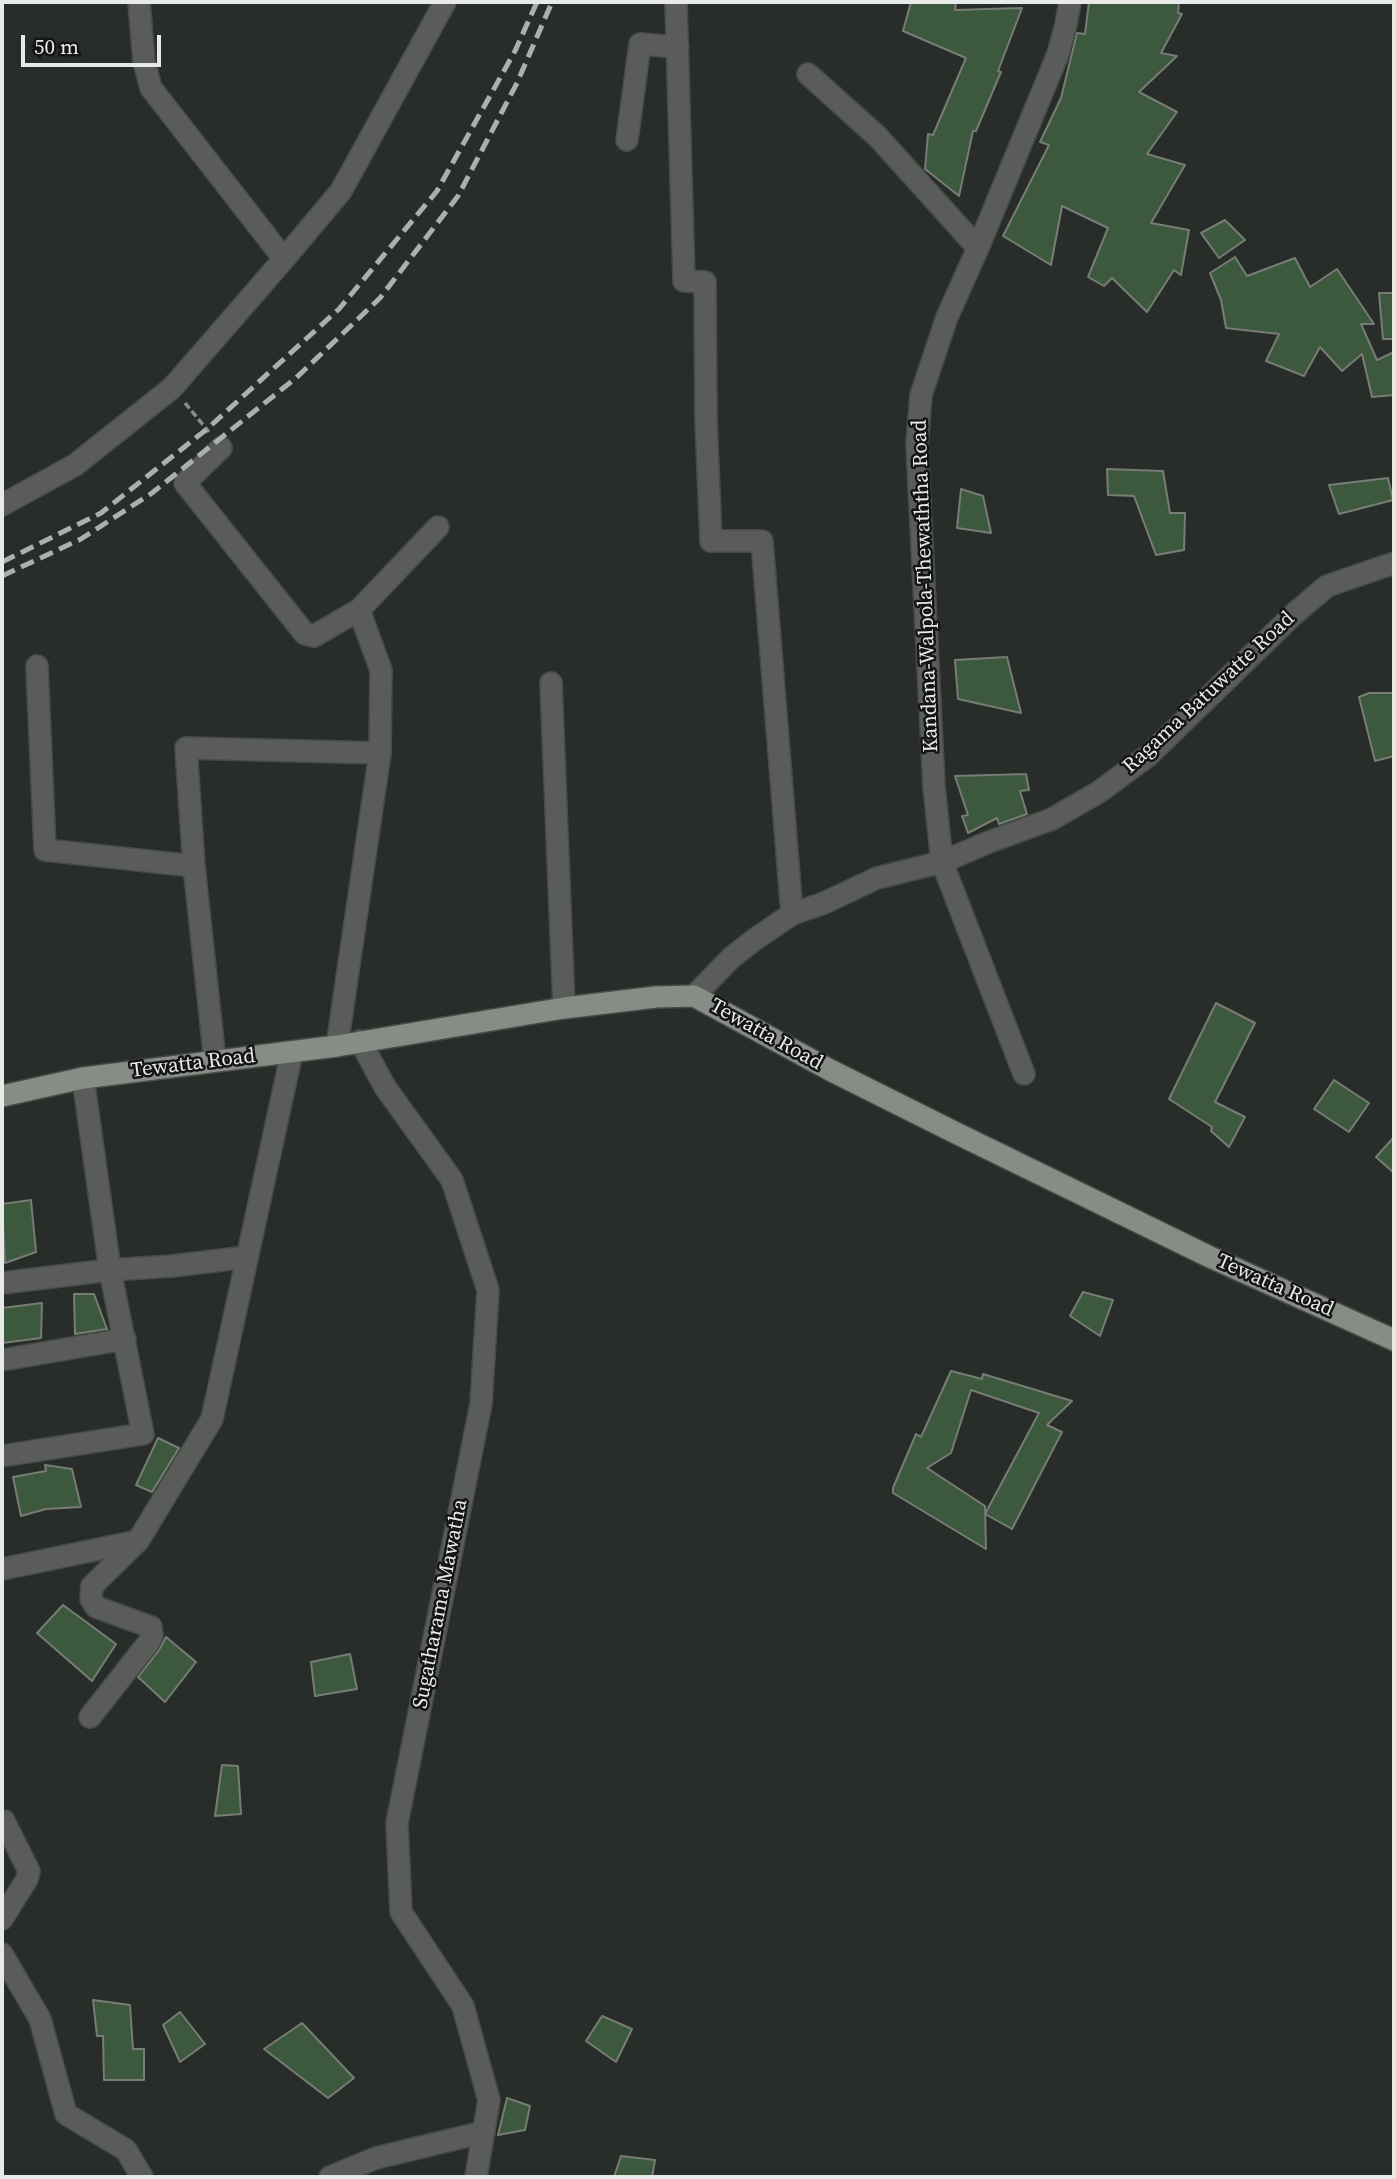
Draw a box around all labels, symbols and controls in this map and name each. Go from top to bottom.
scale bar [24,21,164,65]
text: 50 m [34,32,79,61]
street label: Kandana-Walpola-Thewaththa Road [908,419,944,753]
street label: Ragama Batuwatte Road [1118,607,1300,779]
street label: Tewatta Road [705,994,827,1076]
street label: Tewatta Road [129,1044,257,1084]
street label: Tewatta Road [1213,1249,1337,1323]
street label: Sugatharama Mawatha [408,1497,474,1711]

